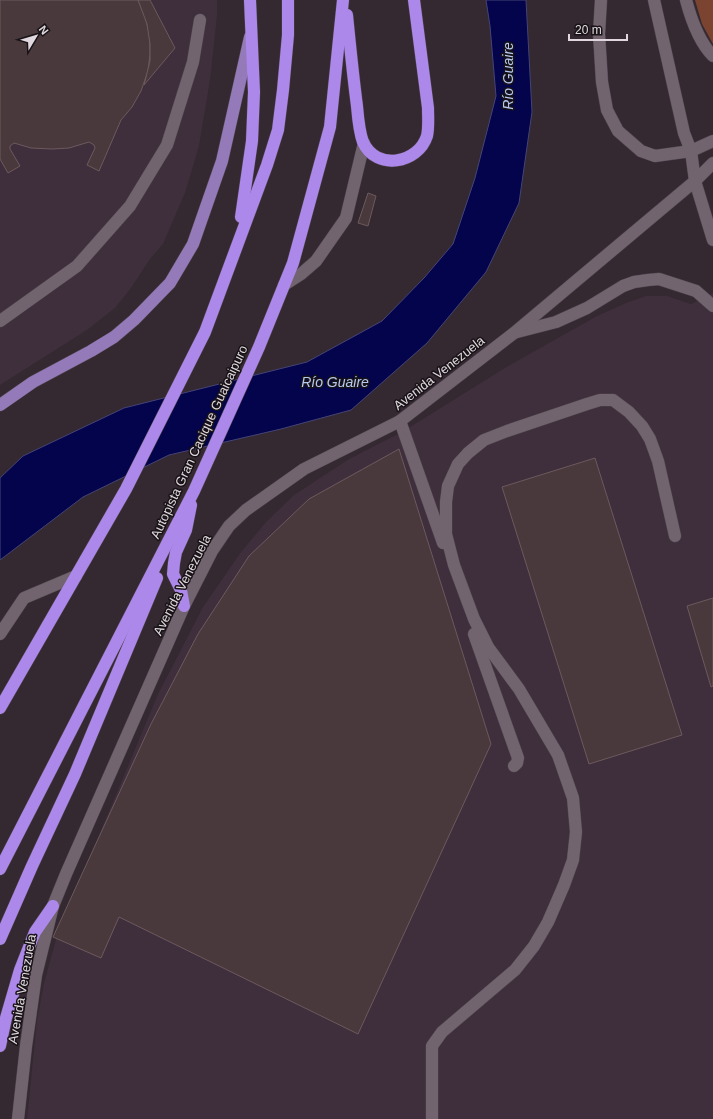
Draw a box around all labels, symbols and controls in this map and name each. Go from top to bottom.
north arrow [16,16,56,56]
scale bar [569,16,627,42]
text: N [37,23,51,37]
text: 20 m [575,23,602,37]
water label: Río Guaire [500,42,516,110]
street label: Avenida Venezuela [391,332,488,413]
street label: Autopista Gran Cacique Guaicaipuro [147,343,251,541]
water label: Río Guaire [301,374,369,390]
street label: Avenida Venezuela [150,531,214,638]
street label: Avenida Venezuela [5,932,39,1045]

